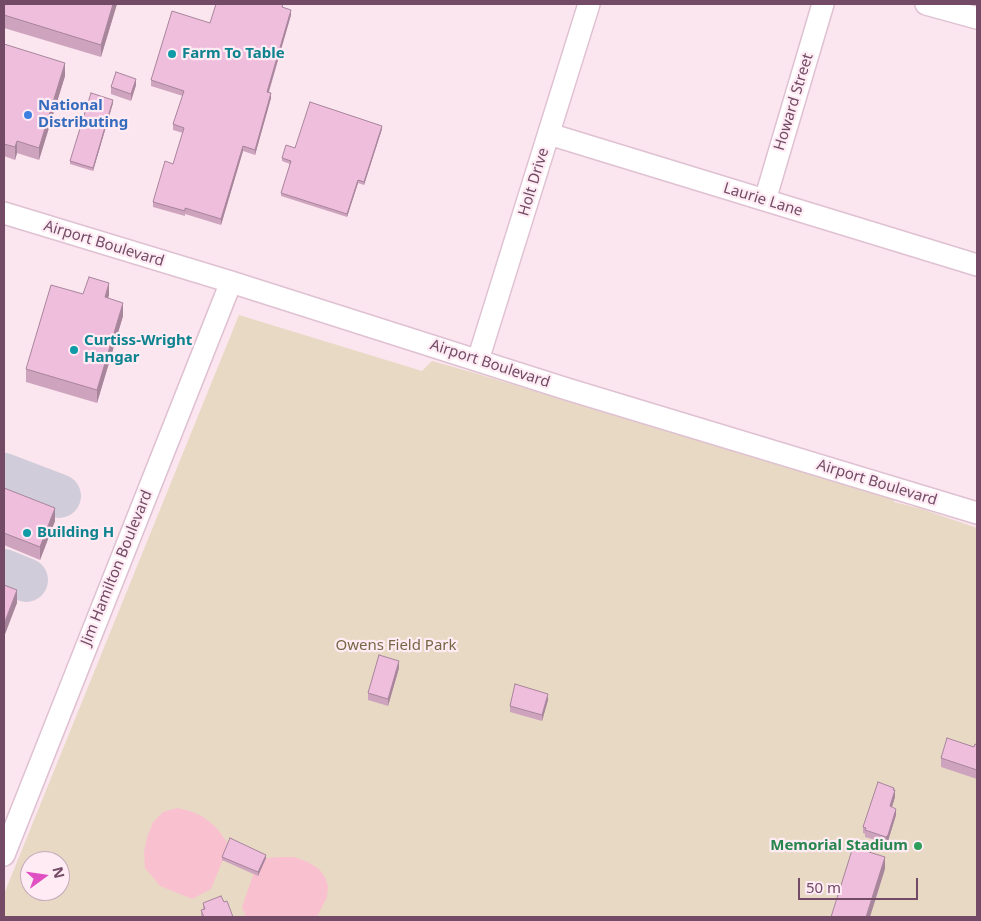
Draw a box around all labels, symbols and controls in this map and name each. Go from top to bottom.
place label: Farm To Table [182,45,285,63]
marker: Farm To Table [166,48,178,60]
street label: Howard Street [771,51,817,153]
place label: National Distributing [38,97,128,132]
marker: National Distributing [22,109,34,121]
street label: Holt Drive [515,146,553,218]
street label: Laurie Lane [721,179,805,221]
street label: Airport Boulevard [42,217,166,271]
place label: Curtiss-Wright Hangar [84,332,192,367]
street label: Airport Boulevard [428,336,552,392]
marker: Curtiss-Wright Hangar [68,344,80,356]
street label: Airport Boulevard [815,456,939,510]
street label: Jim Hamilton Boulevard [78,488,156,648]
place label: Building H [37,524,114,542]
marker: Building H [21,527,33,539]
park label: Owens Field Park [335,637,457,655]
place label: Memorial Stadium [770,837,908,855]
marker: Memorial Stadium [912,840,924,852]
north arrow [20,851,70,901]
text: N [48,865,70,880]
scale bar [801,868,921,900]
text: 50 m [806,877,841,897]

